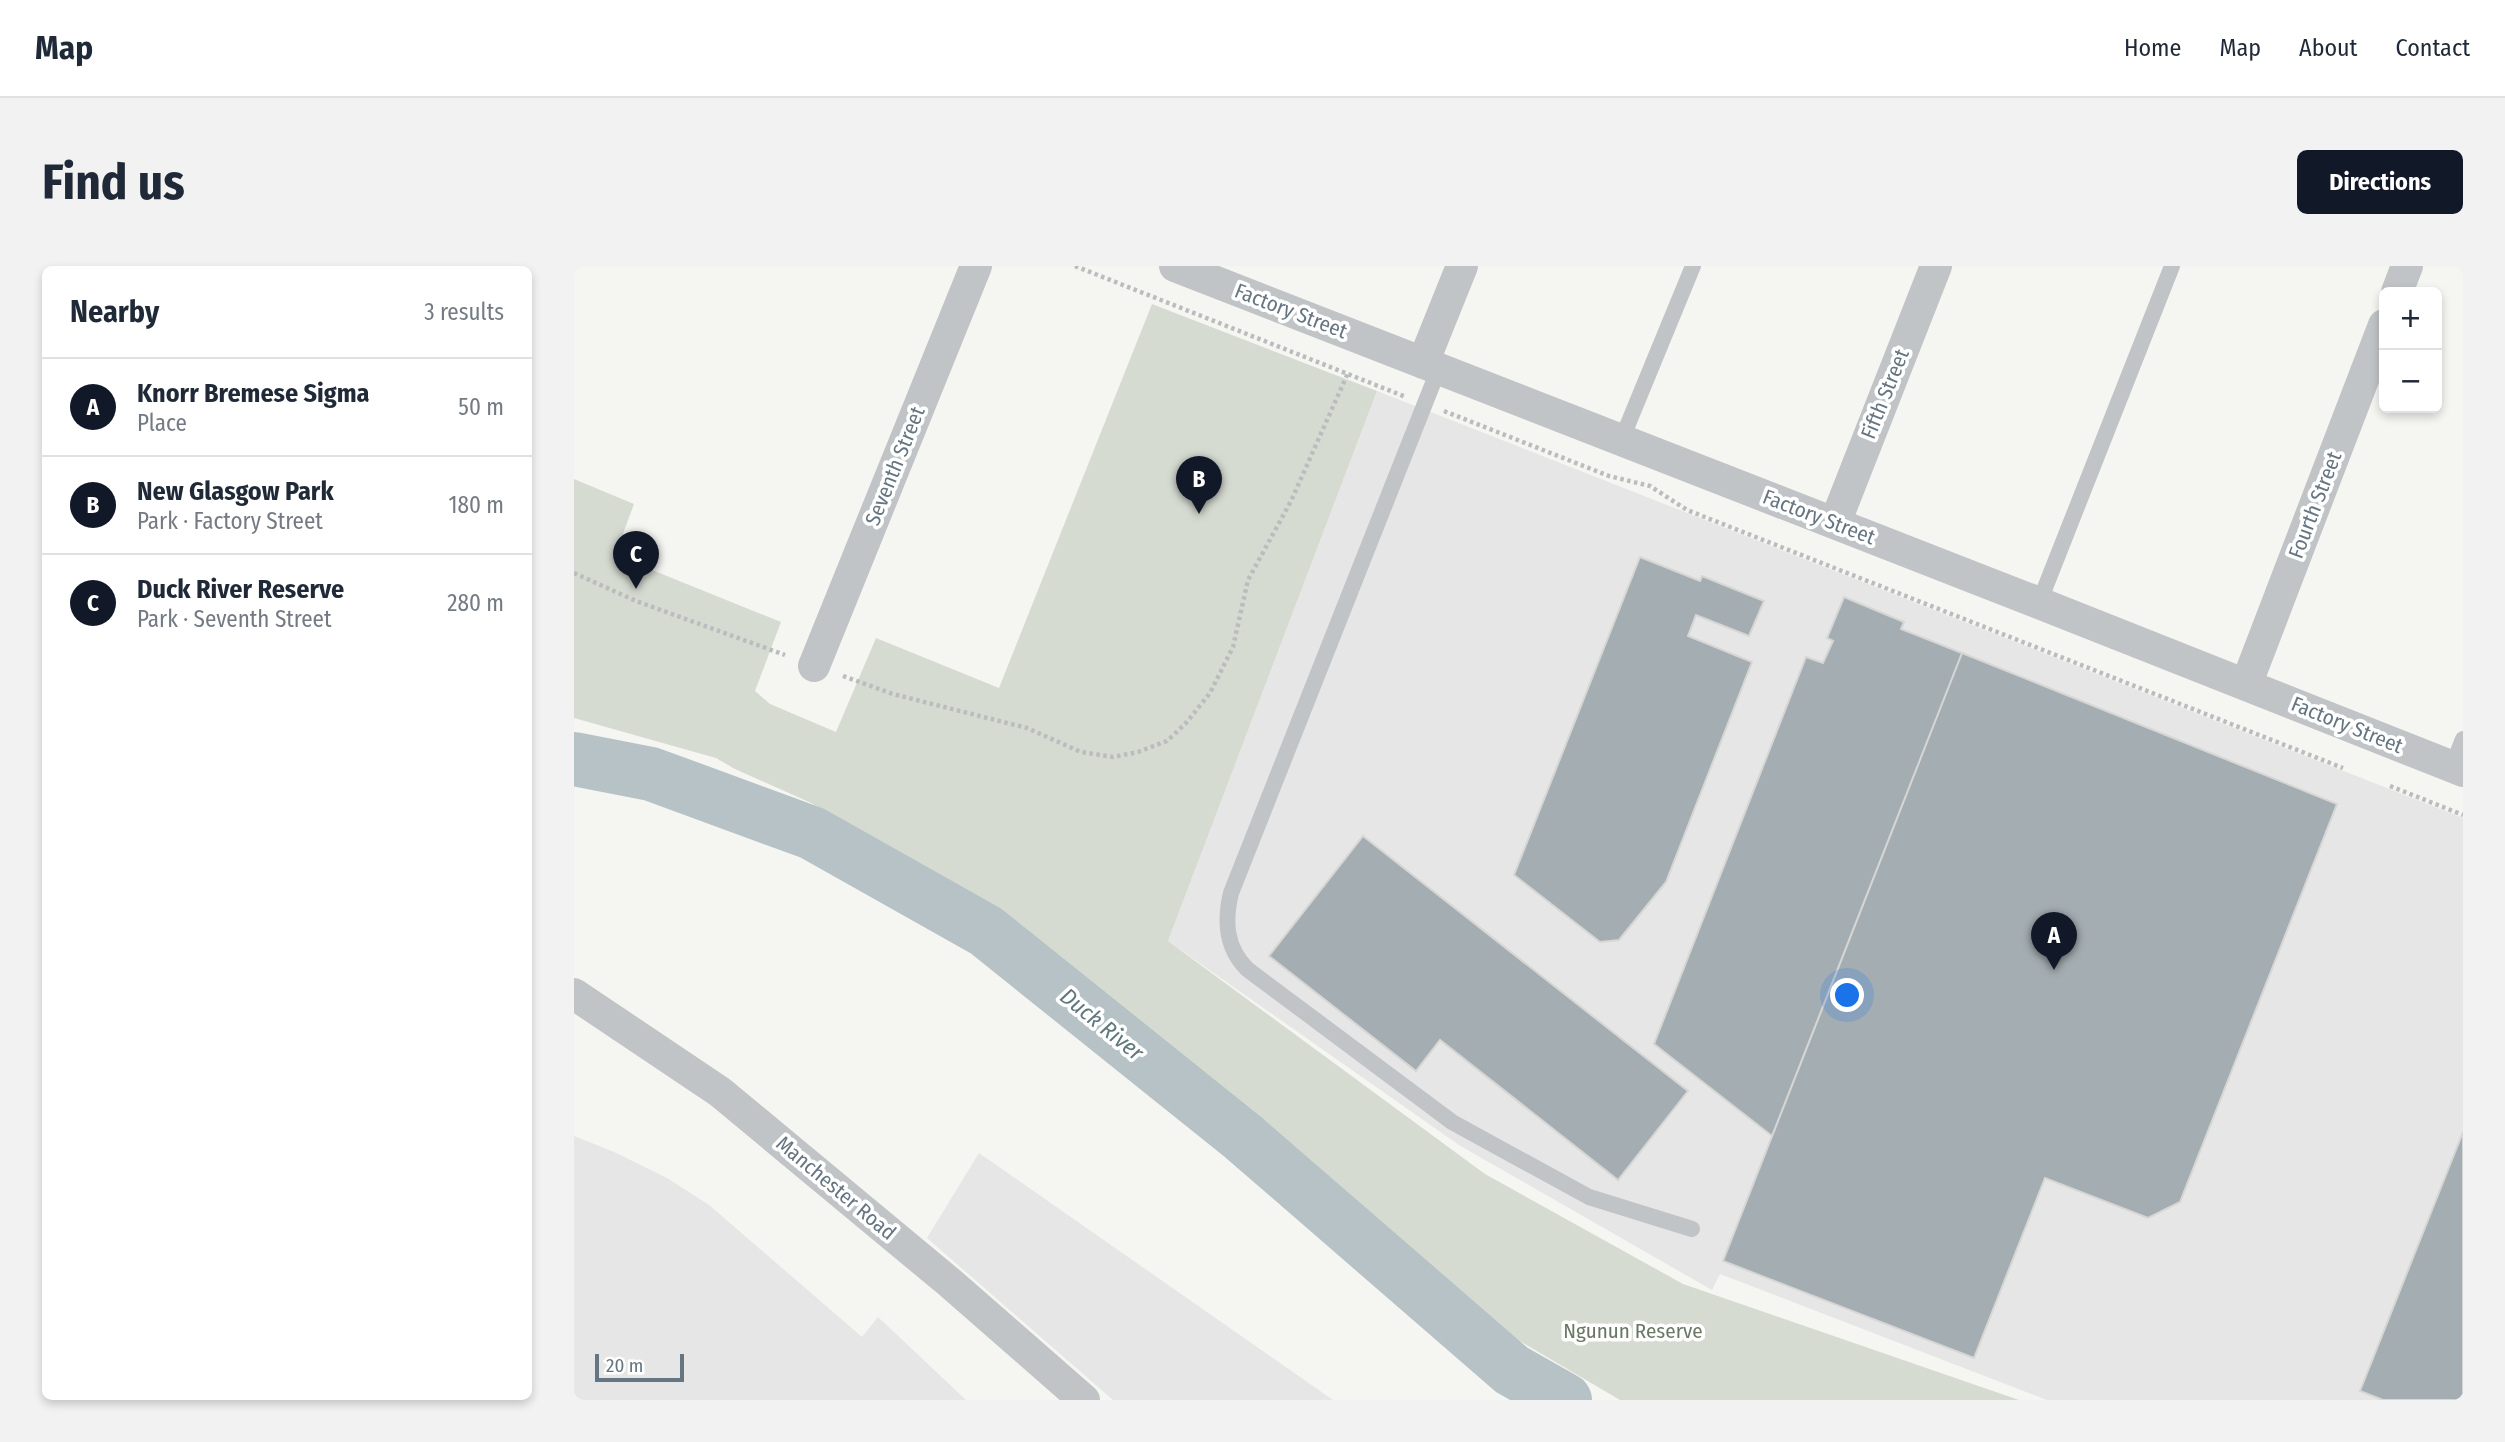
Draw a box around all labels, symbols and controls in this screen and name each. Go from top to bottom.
text: Map [35,28,93,68]
text: Home [2124,34,2181,62]
text: Map [2219,34,2261,62]
text: About [2299,34,2357,62]
text: Contact [2395,34,2470,62]
button: Directions [2297,150,2463,214]
text: Find us [42,153,185,212]
street label: Factory Street [1231,278,1351,344]
map controls [2379,287,2442,413]
button: + [2379,287,2442,350]
text: Nearby [70,294,159,330]
text: 3 results [424,298,504,326]
street label: Fifth Street [1855,345,1915,443]
button: − [2379,350,2442,413]
text: Knorr Bremese Sigma [137,378,369,409]
text: A [87,393,99,421]
text: 50 m [458,393,504,421]
street label: Seventh Street [859,403,931,529]
text: Place [137,409,187,437]
street label: Fourth Street [2283,448,2347,562]
pin: B [1176,456,1222,514]
text: New Glasgow Park [137,476,334,507]
street label: Factory Street [1759,484,1879,550]
text: B [87,491,99,519]
text: 180 m [448,491,504,519]
text: Park · Factory Street [137,507,323,535]
pin: C [613,531,659,589]
text: Duck River Reserve [137,574,344,605]
text: C [87,589,99,617]
text: 280 m [447,589,504,617]
text: Park · Seventh Street [137,605,331,633]
street label: Factory Street [2287,691,2407,759]
pin: A [2031,912,2077,970]
your location [1830,978,1864,1012]
water label: Duck River [1055,982,1150,1067]
street label: Manchester Road [771,1130,901,1246]
park label: Ngunun Reserve [1563,1318,1703,1344]
scale bar [595,1351,684,1383]
text: 20 m [606,1354,643,1377]

